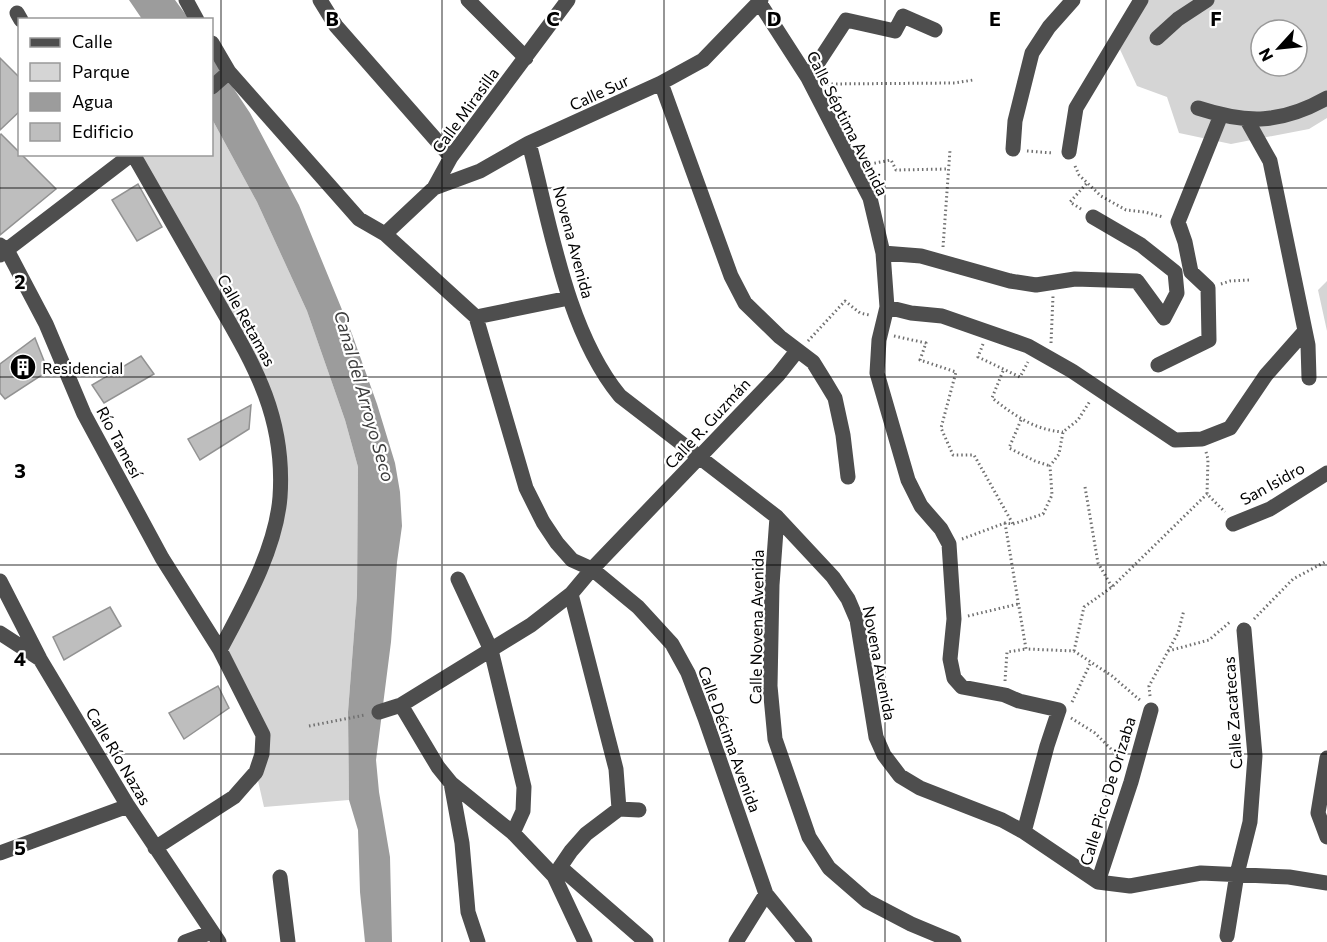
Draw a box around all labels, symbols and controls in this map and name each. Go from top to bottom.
text: B [325,6,339,30]
text: C [546,6,560,30]
text: D [767,6,781,30]
text: E [989,6,1001,30]
text: F [1210,6,1222,30]
legend [18,18,213,156]
north arrow [1249,18,1309,78]
text: Calle [72,30,112,52]
text: N [1254,45,1276,65]
street label: Calle Séptima Avenida [803,47,893,199]
text: Parque [72,60,130,82]
street label: Calle Mirasilla [428,64,502,156]
street label: Calle Sur [566,70,632,114]
text: Agua [72,90,113,112]
text: Edificio [72,120,134,142]
street label: Novena Avenida [550,184,598,300]
text: 2 [14,269,26,293]
street label: Calle Retamas [214,271,280,369]
water label: Canal del Arroyo Seco [330,308,400,484]
building icon: Residencial [8,352,38,382]
place label: Residencial [42,358,123,377]
street label: Calle R. Guzmán [660,374,754,472]
street label: Río Tamesí [93,403,147,482]
text: 3 [14,458,26,482]
street label: San Isidro [1236,458,1308,508]
street label: Calle Novena Avenida [745,549,767,705]
street label: Novena Avenida [860,604,900,722]
text: 4 [14,646,26,670]
street label: Calle Zacatecas [1219,656,1245,770]
street label: Calle Décima Avenida [695,663,765,815]
street label: Calle Río Nazas [82,704,156,808]
street label: Calle Pico De Orizaba [1075,714,1139,868]
text: 5 [14,835,26,859]

